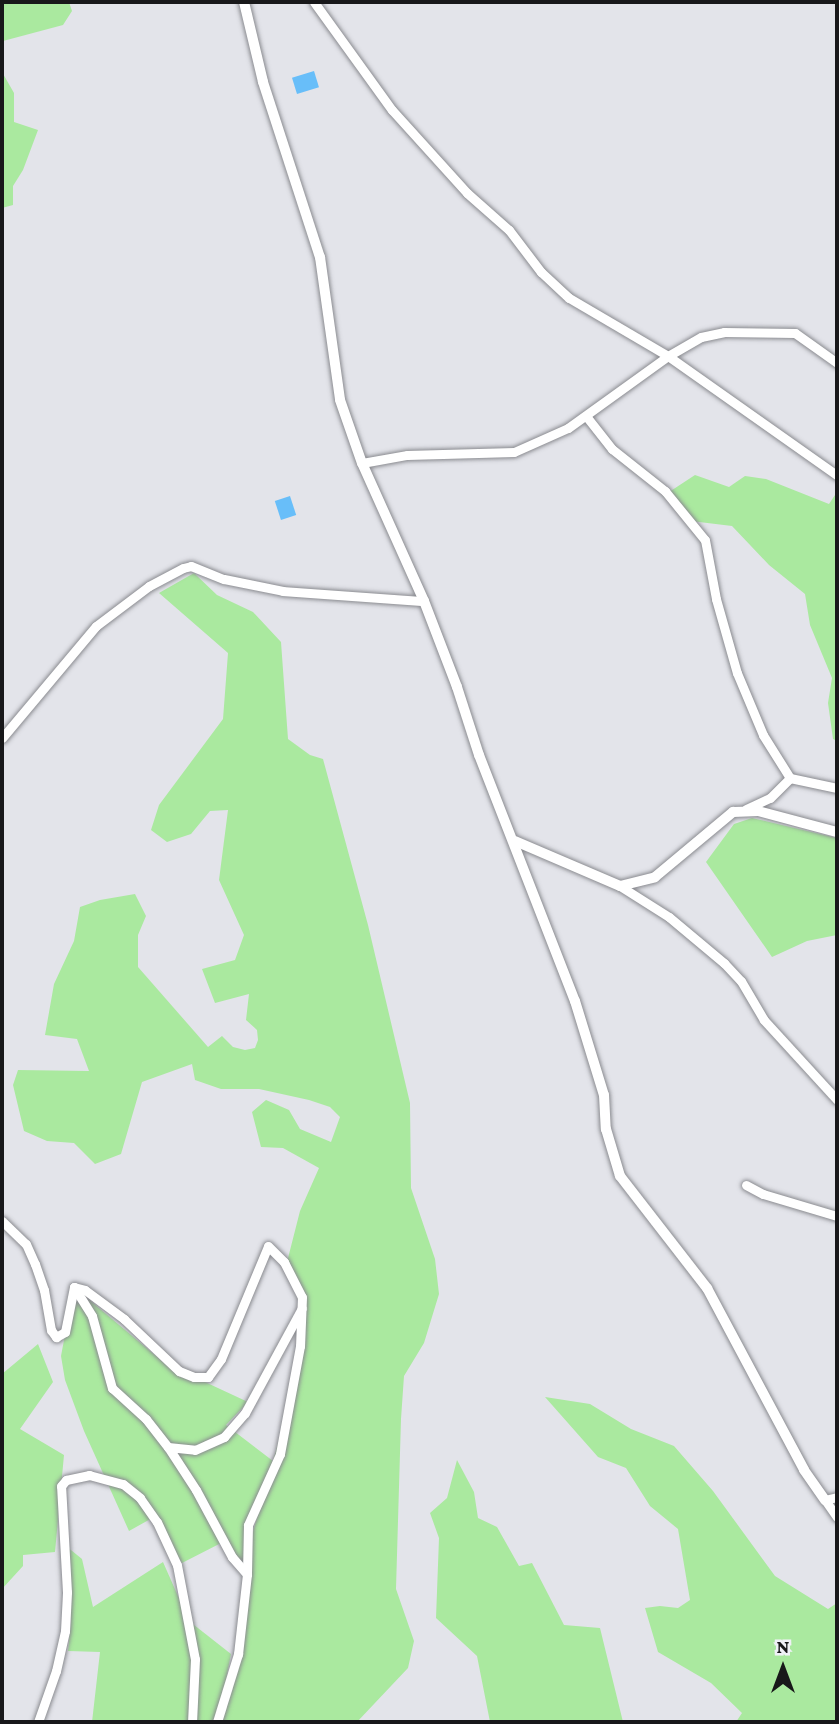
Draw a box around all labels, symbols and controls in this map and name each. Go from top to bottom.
north arrow [748,1633,818,1703]
text: N [777,1636,789,1657]

